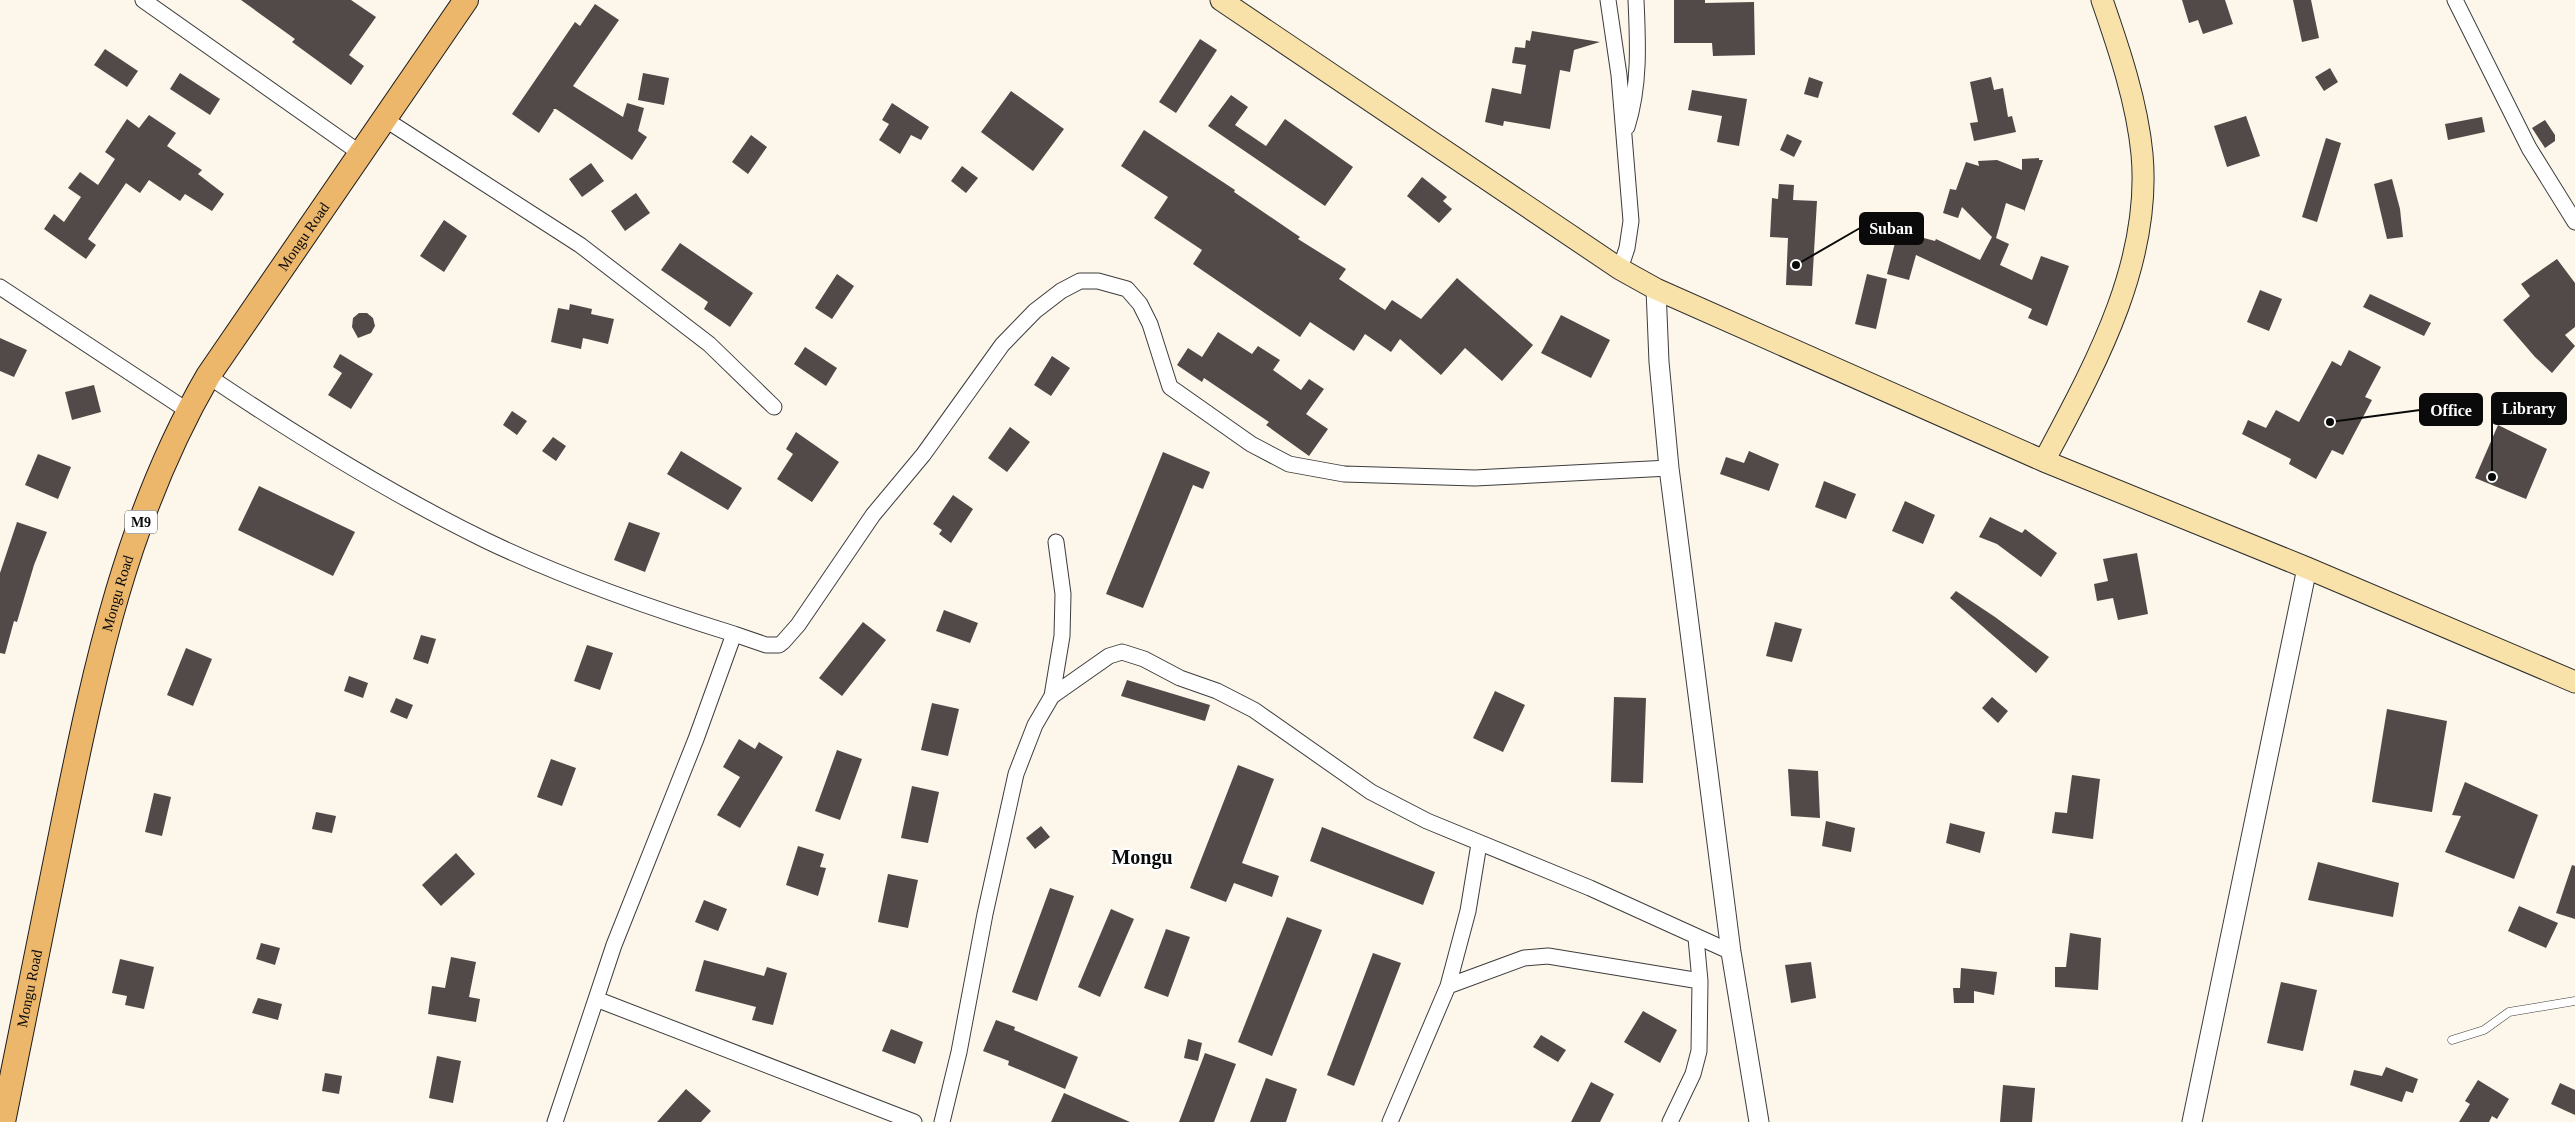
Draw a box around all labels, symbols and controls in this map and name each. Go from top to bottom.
street label: Mongu Road [275,199,333,274]
callout: Suban [1860,213,1923,244]
text: Suban [1869,220,1913,237]
callout: Library [2492,393,2566,424]
callout: Office [2420,394,2482,425]
text: Library [2502,400,2556,418]
text: Office [2430,402,2472,419]
road number: M9 [125,511,157,534]
street label: Mongu Road [99,553,137,633]
district label: Mongu [1111,846,1173,869]
street label: Mongu Road [14,948,45,1029]

